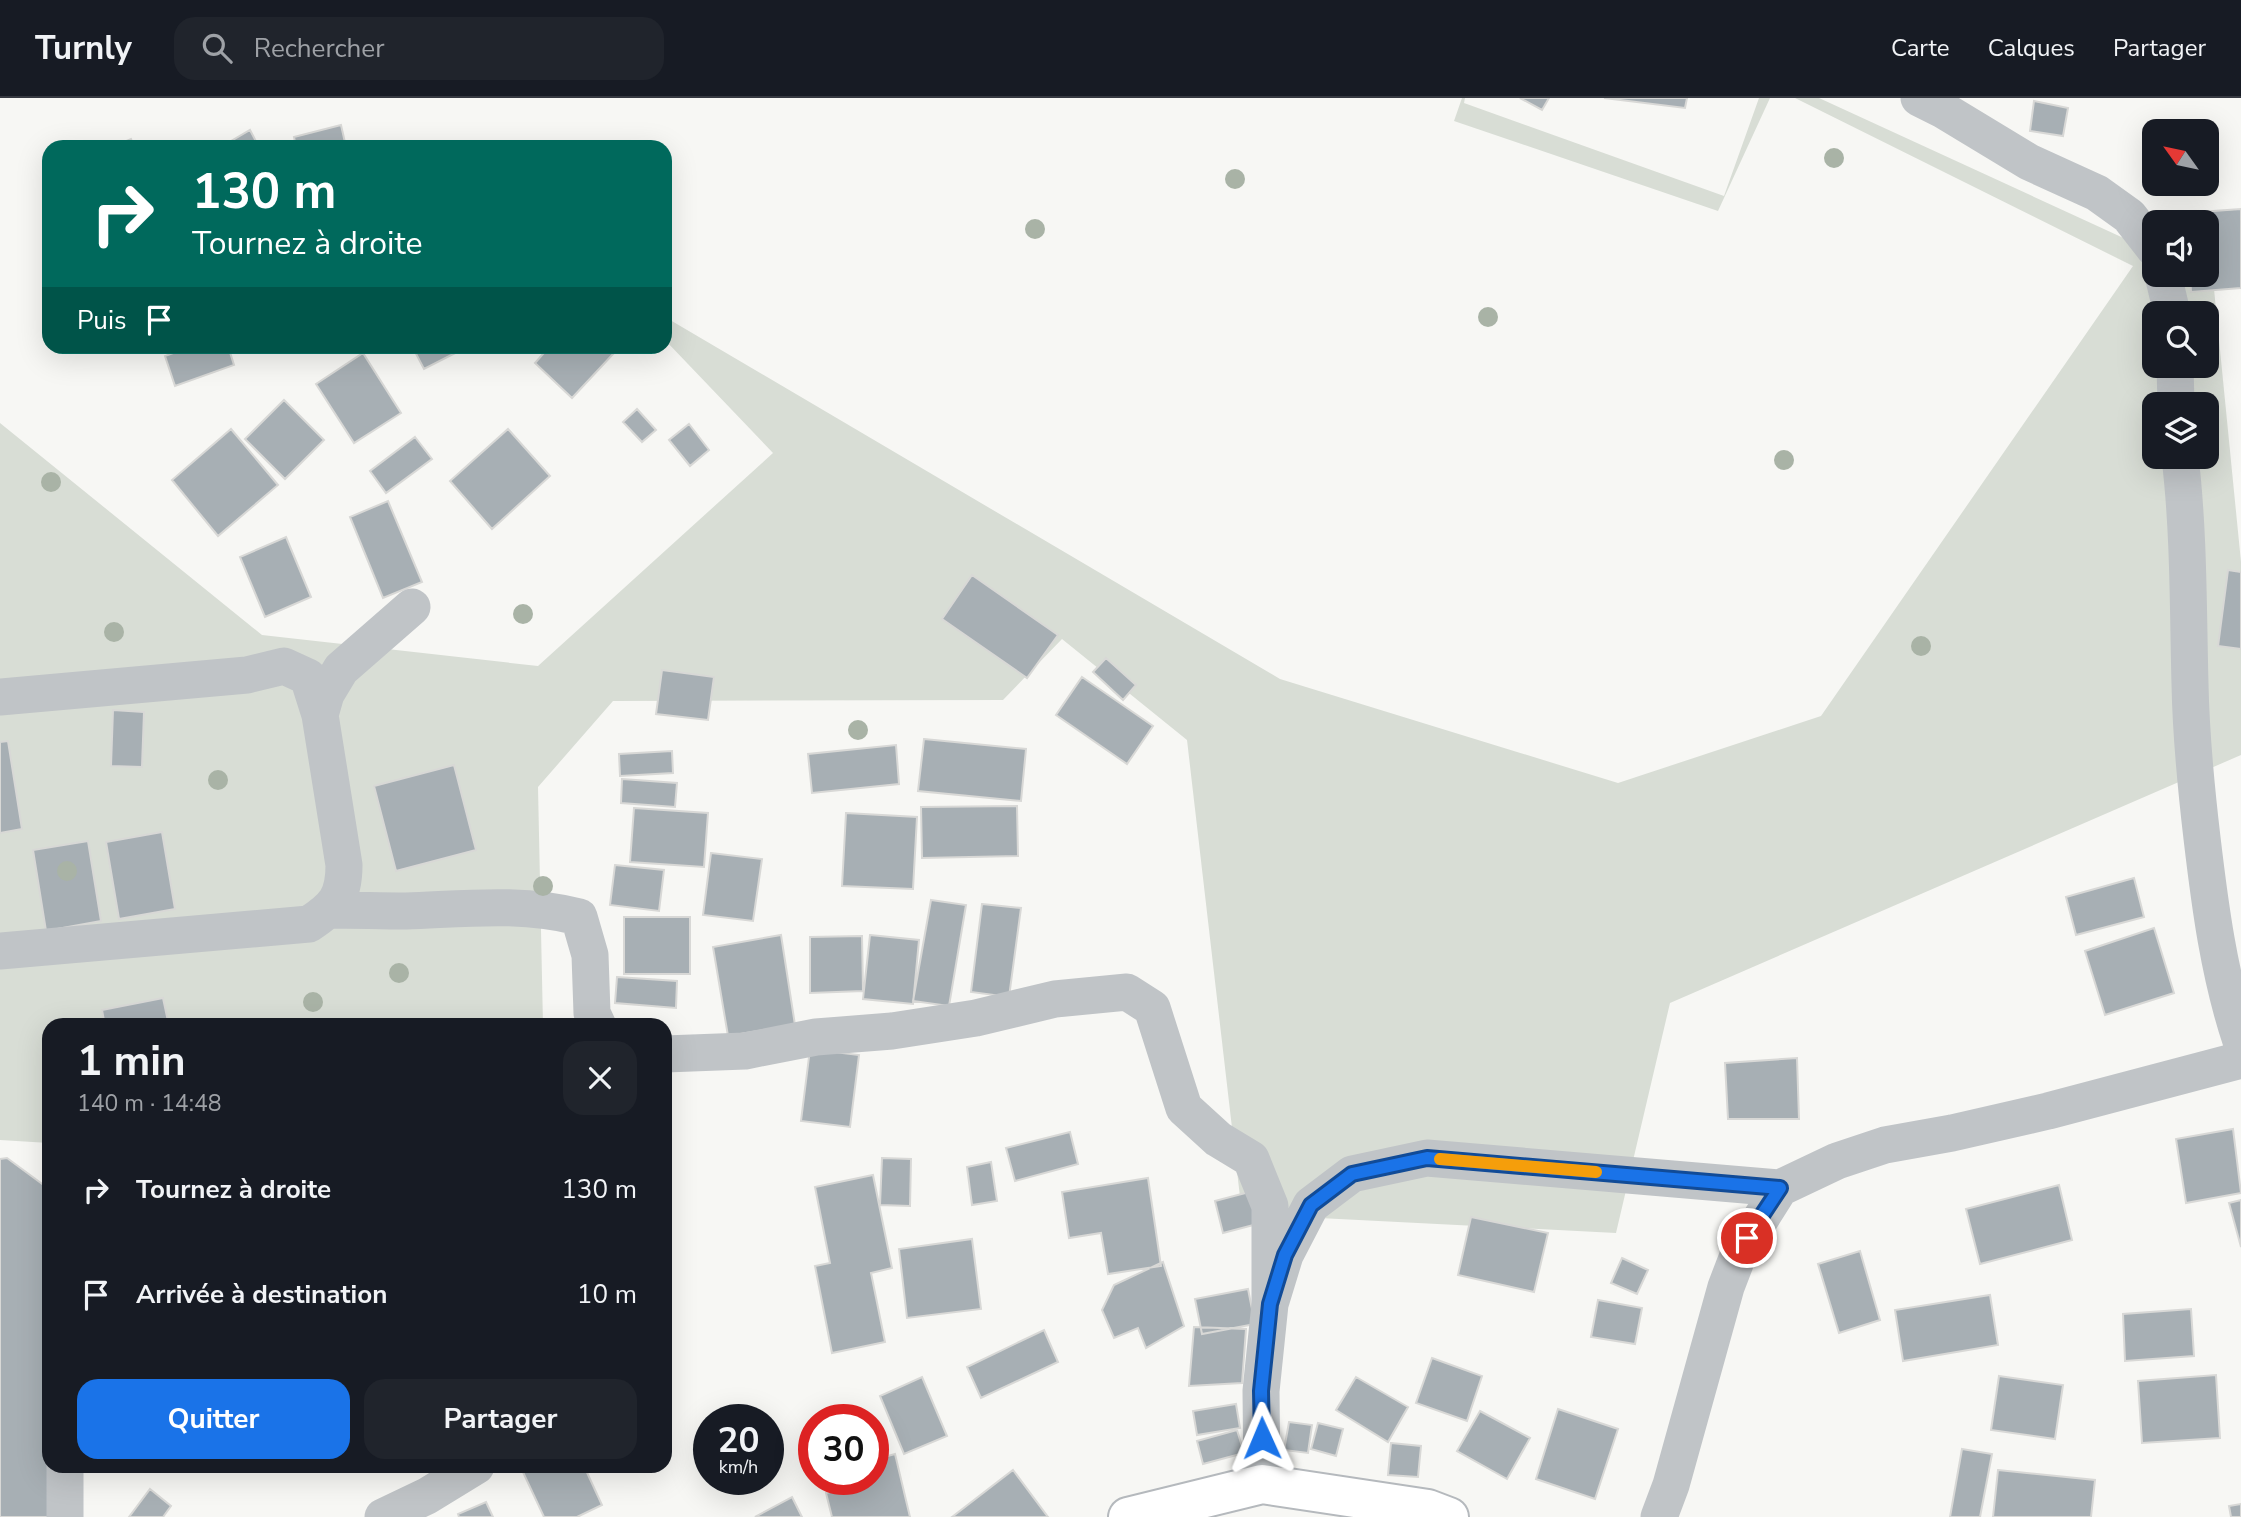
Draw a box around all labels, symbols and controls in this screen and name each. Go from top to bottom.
search box [174,17,664,80]
text: Turnly [35,26,132,71]
icon: search [198,29,236,67]
text: Rechercher [254,31,384,66]
text: Carte [1891,32,1950,64]
text: Calques [1988,32,2075,64]
text: Partager [2113,32,2206,64]
north arrow [2142,119,2219,196]
map controls [2142,119,2219,469]
text: 130 m [192,158,336,225]
icon: right [77,168,168,259]
button: sound [2142,210,2219,287]
text: Tournez à droite [192,222,423,265]
icon: arrive [140,301,178,339]
button: search [2142,301,2219,378]
text: Puis [77,303,126,338]
button: layers [2142,392,2219,469]
text: 1 min [77,1033,186,1090]
button: close [563,1041,637,1115]
text: 140 m · 14:48 [77,1088,222,1119]
icon: right [77,1171,115,1209]
text: Tournez à droite [136,1172,331,1207]
text: 130 m [561,1172,637,1207]
pin [1717,1208,1777,1268]
icon: arrive [1728,1219,1766,1257]
icon: arrive [77,1276,115,1314]
text: Arrivée à destination [136,1277,387,1312]
text: 10 m [577,1277,637,1312]
button: Quitter [77,1379,350,1459]
button: Partager [364,1379,637,1459]
position arrow [1225,1401,1299,1475]
speed limit sign: 30 [798,1404,889,1495]
text: 20 [717,1417,760,1464]
text: km/h [719,1455,758,1479]

